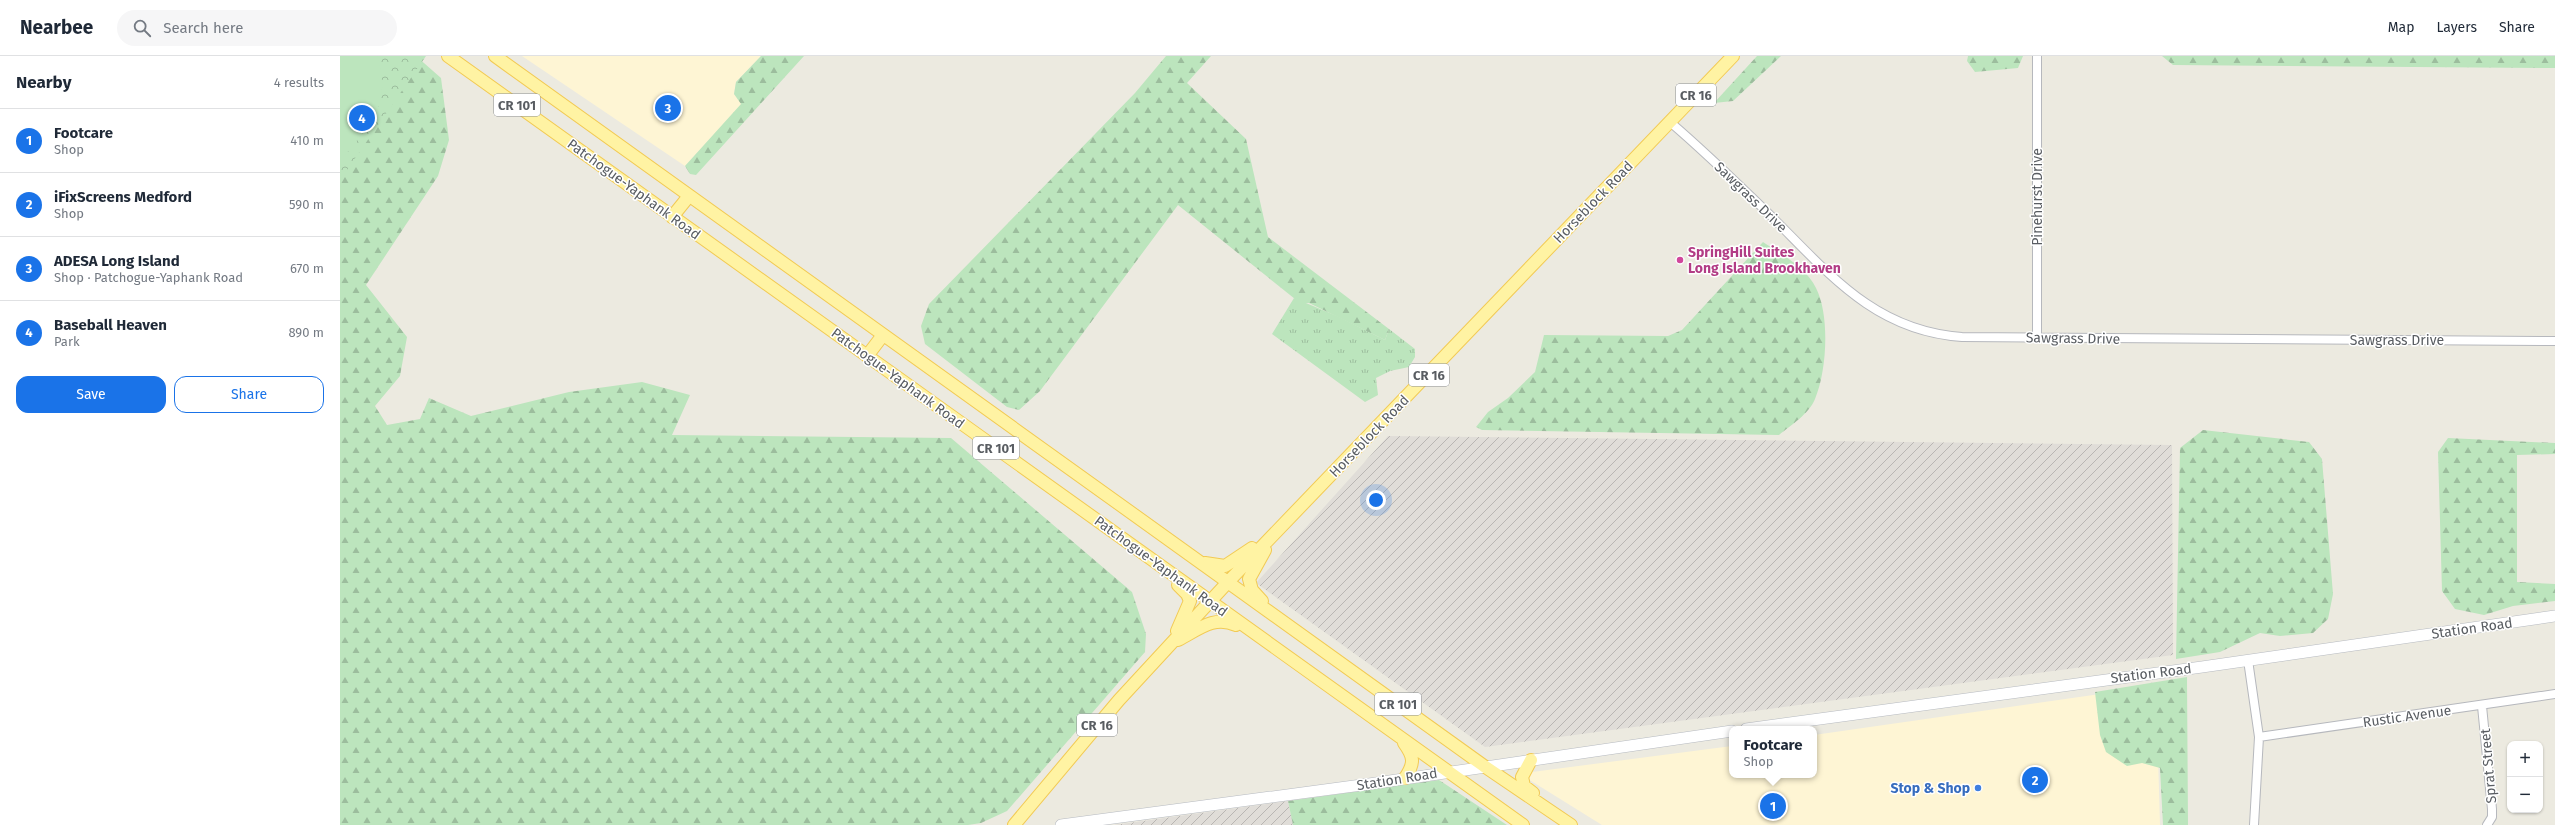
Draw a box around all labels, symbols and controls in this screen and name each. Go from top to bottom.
search box [117,10,397,46]
text: Nearbee [20,16,93,39]
icon: search [131,17,153,39]
text: Search here [163,19,243,37]
text: Map [2388,19,2414,36]
text: Layers [2436,19,2477,36]
text: Share [2499,19,2535,36]
text: Nearby [16,72,71,93]
text: 4 results [274,75,324,90]
road number: CR 16 [1676,84,1716,106]
pin: 3 [655,93,681,123]
road number: CR 101 [494,94,540,116]
pin: 4 [349,103,375,133]
text: Footcare [54,124,113,142]
text: 1 [26,133,32,148]
text: 410 m [290,133,324,148]
street label: Patchogue-Yaphank Road [564,135,704,243]
text: Shop [54,142,84,157]
street label: Pinehurst Drive [2029,148,2046,246]
street label: Horseblock Road [1550,158,1637,247]
street label: Sawgrass Drive [1711,158,1791,236]
text: iFixScreens Medford [54,188,192,206]
text: 2 [26,197,32,212]
text: 590 m [289,197,324,212]
text: Shop [54,206,84,221]
place label: SpringHill Suites Long Island Brookhaven [1688,244,1841,277]
text: ADESA Long Island [54,252,180,270]
marker: SpringHill Suites Long Island Brookhaven [1675,255,1685,265]
text: 3 [26,261,32,276]
text: 670 m [290,261,324,276]
text: Shop · Patchogue-Yaphank Road [54,270,243,285]
text: Baseball Heaven [54,316,167,334]
street label: Patchogue-Yaphank Road [828,324,968,432]
text: 4 [25,325,33,340]
text: 890 m [288,325,324,340]
street label: Sawgrass Drive [2026,329,2120,348]
street label: Sawgrass Drive [2350,332,2444,349]
text: Park [54,334,80,349]
road number: CR 16 [1409,364,1449,386]
button: Save [16,376,166,413]
button: Share [174,376,324,413]
street label: Horseblock Road [1326,392,1413,481]
road number: CR 101 [973,437,1019,459]
your location [1366,490,1386,510]
street label: Patchogue-Yaphank Road [1091,512,1231,620]
street label: Station Road [2430,614,2514,643]
street label: Station Road [2110,660,2193,687]
road number: CR 101 [1375,693,1421,715]
street label: Rustic Avenue [2362,702,2452,731]
road number: CR 16 [1077,714,1117,736]
popup [1729,726,1817,778]
street label: Sprat Street [2477,727,2500,804]
text: Footcare [1744,736,1802,754]
map controls [2507,741,2543,813]
button: + [2507,741,2543,777]
text: Shop [1744,754,1774,769]
street label: Station Road [1355,765,1439,794]
pin: 2 [2022,765,2048,795]
button: − [2507,777,2543,813]
place label: Stop & Shop [1890,780,1970,797]
marker: Stop & Shop [1973,783,1983,793]
pin: 1 [1760,791,1786,821]

